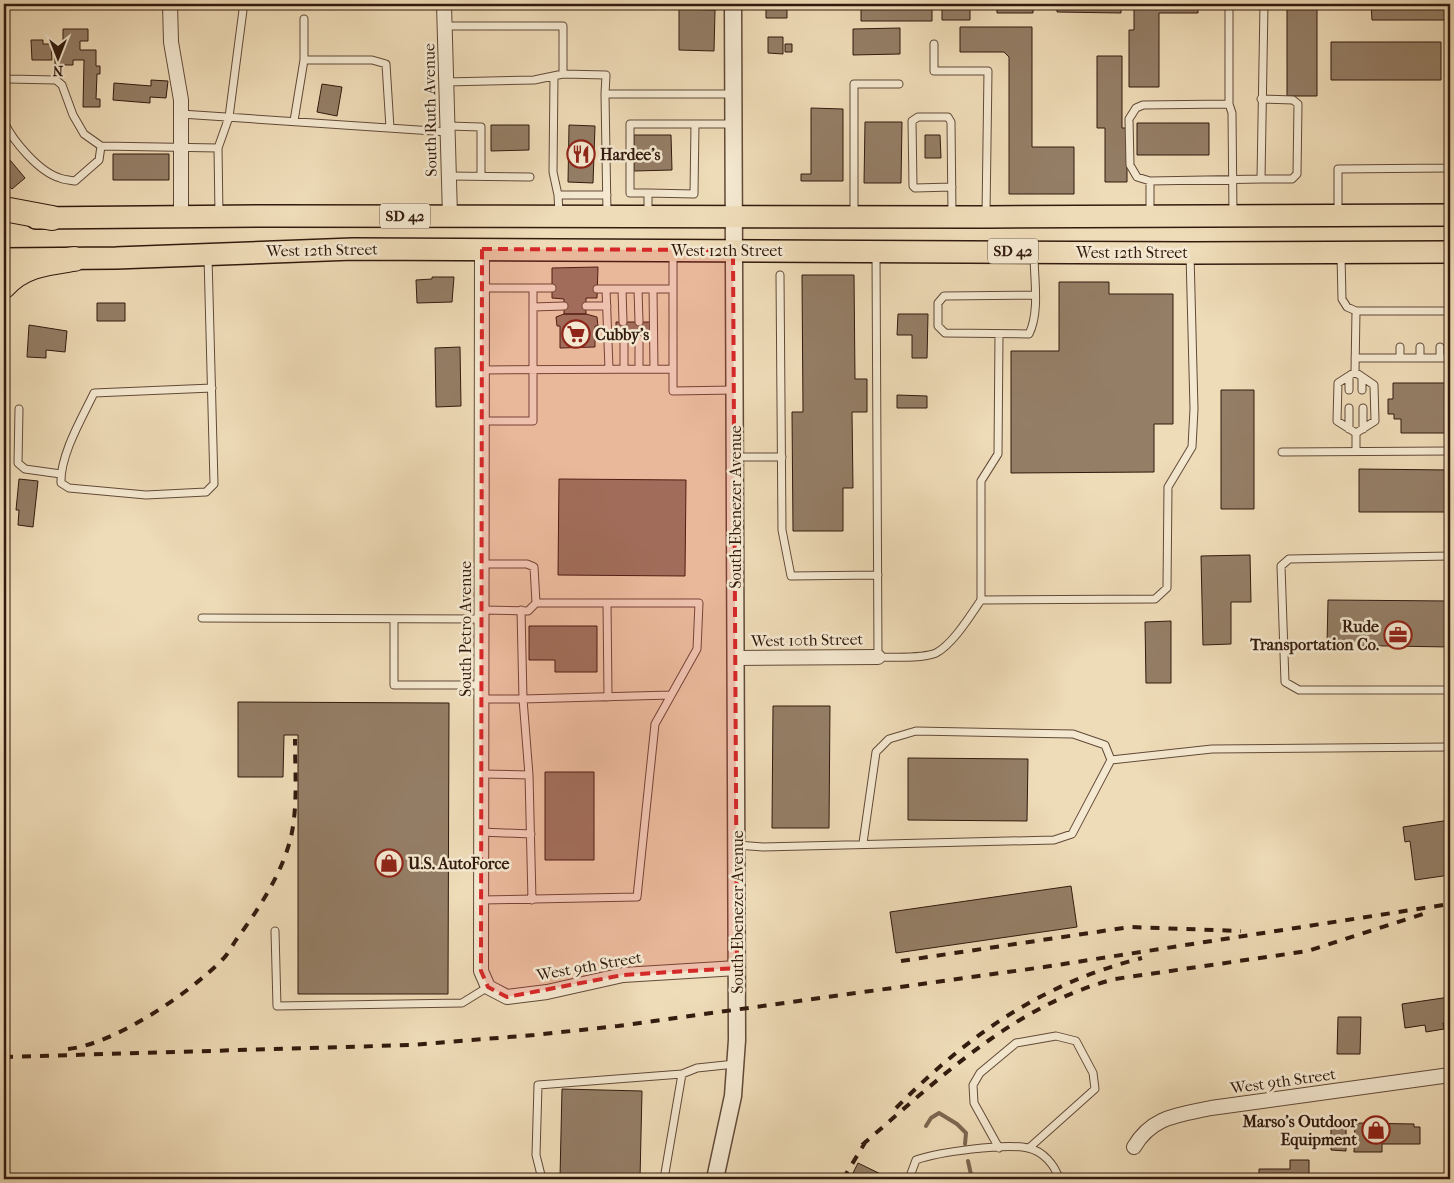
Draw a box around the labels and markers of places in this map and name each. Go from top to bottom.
restaurant icon: Hardee's [566,139,596,169]
place label: Hardee's [600,145,661,164]
supermarket icon: Cubby's [561,319,591,349]
place label: Cubby's [595,325,649,345]
place label: Rude Transportation Co. [1249,617,1379,655]
office icon: Rude Transportation Co. [1383,620,1413,650]
shop icon: U.S. AutoForce [374,848,404,878]
place label: U.S. AutoForce [407,854,509,873]
place label: Marso's Outdoor Equipment [1241,1112,1358,1150]
shop icon: Marso's Outdoor Equipment [1361,1115,1391,1145]

